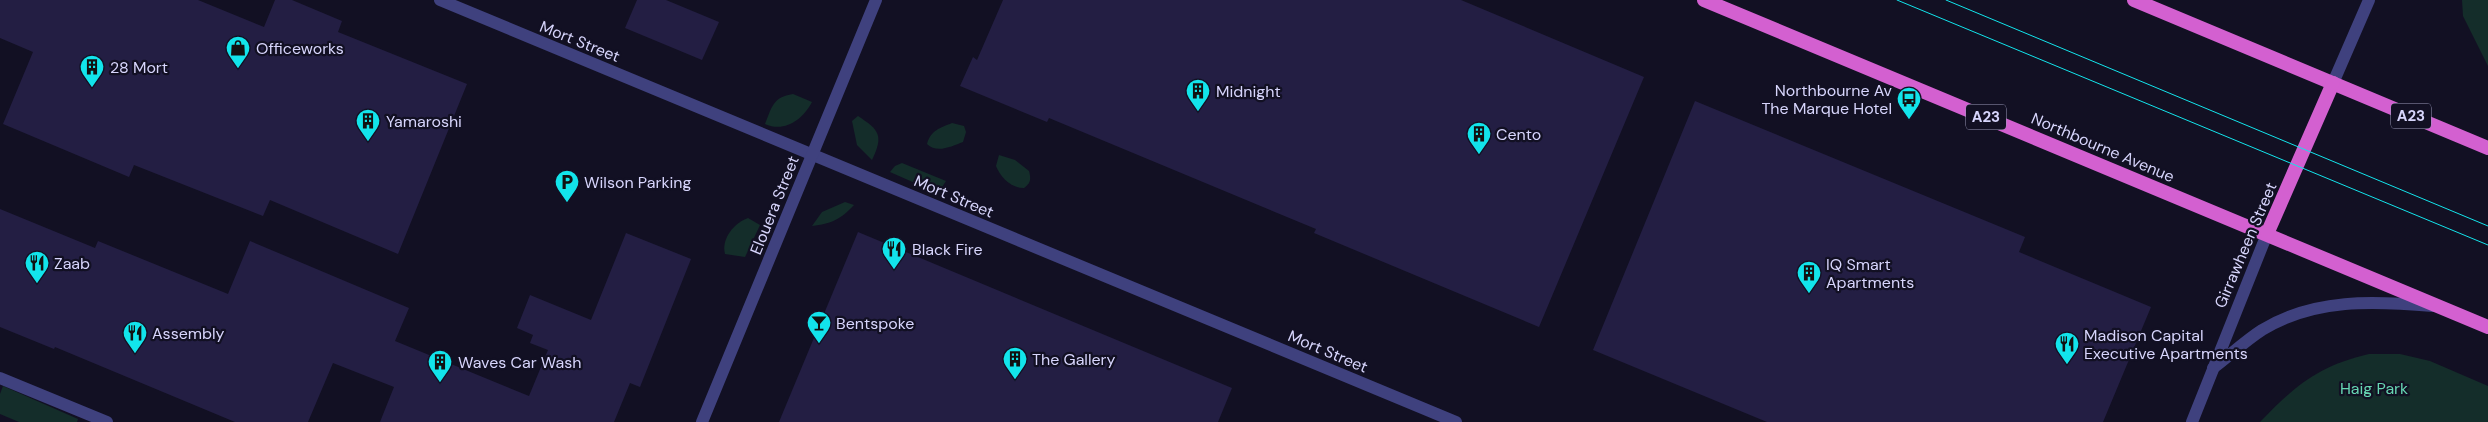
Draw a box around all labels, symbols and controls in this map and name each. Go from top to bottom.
street label: Mort Street [537,16,623,67]
shop icon: Officeworks [225,35,251,69]
place label: Officeworks [256,38,344,59]
building icon: 28 Mort [79,54,105,88]
place label: 28 Mort [110,57,168,78]
building icon: Midnight [1185,78,1211,112]
place label: Northbourne Av The Marque Hotel [1761,80,1893,119]
place label: Midnight [1216,81,1281,102]
bus stop icon: Northbourne Av The Marque Hotel [1896,86,1922,120]
road number: A23 [1966,104,2006,130]
road number: A23 [2391,104,2431,128]
building icon: Yamaroshi [355,108,381,142]
street label: Northbourne Avenue [2028,108,2178,187]
place label: Yamaroshi [386,111,462,132]
building icon: Cento [1466,121,1492,155]
place label: Cento [1496,124,1541,145]
street label: Elouera Street [745,153,804,258]
parking icon: Wilson Parking [554,169,580,203]
street label: Mort Street [911,170,997,223]
place label: Wilson Parking [584,172,691,193]
street label: Girrawheen Street [2209,179,2281,311]
restaurant icon: Black Fire [881,236,907,270]
place label: Black Fire [912,239,983,260]
restaurant icon: Zaab [24,250,50,284]
place label: Zaab [54,253,90,274]
place label: IQ Smart Apartments [1826,254,1914,293]
building icon: IQ Smart Apartments [1796,260,1822,294]
bar icon: Bentspoke [806,310,832,344]
place label: Bentspoke [836,313,914,334]
restaurant icon: Assembly [122,320,148,354]
place label: Assembly [152,323,225,344]
street label: Mort Street [1285,325,1371,378]
place label: Madison Capital Executive Apartments [2084,325,2248,364]
restaurant icon: Madison Capital Executive Apartments [2054,331,2080,365]
building icon: The Gallery [1002,346,1028,380]
building icon: Waves Car Wash [427,349,453,383]
place label: The Gallery [1032,349,1115,370]
place label: Waves Car Wash [458,352,582,373]
park label: Haig Park [2340,378,2408,399]

